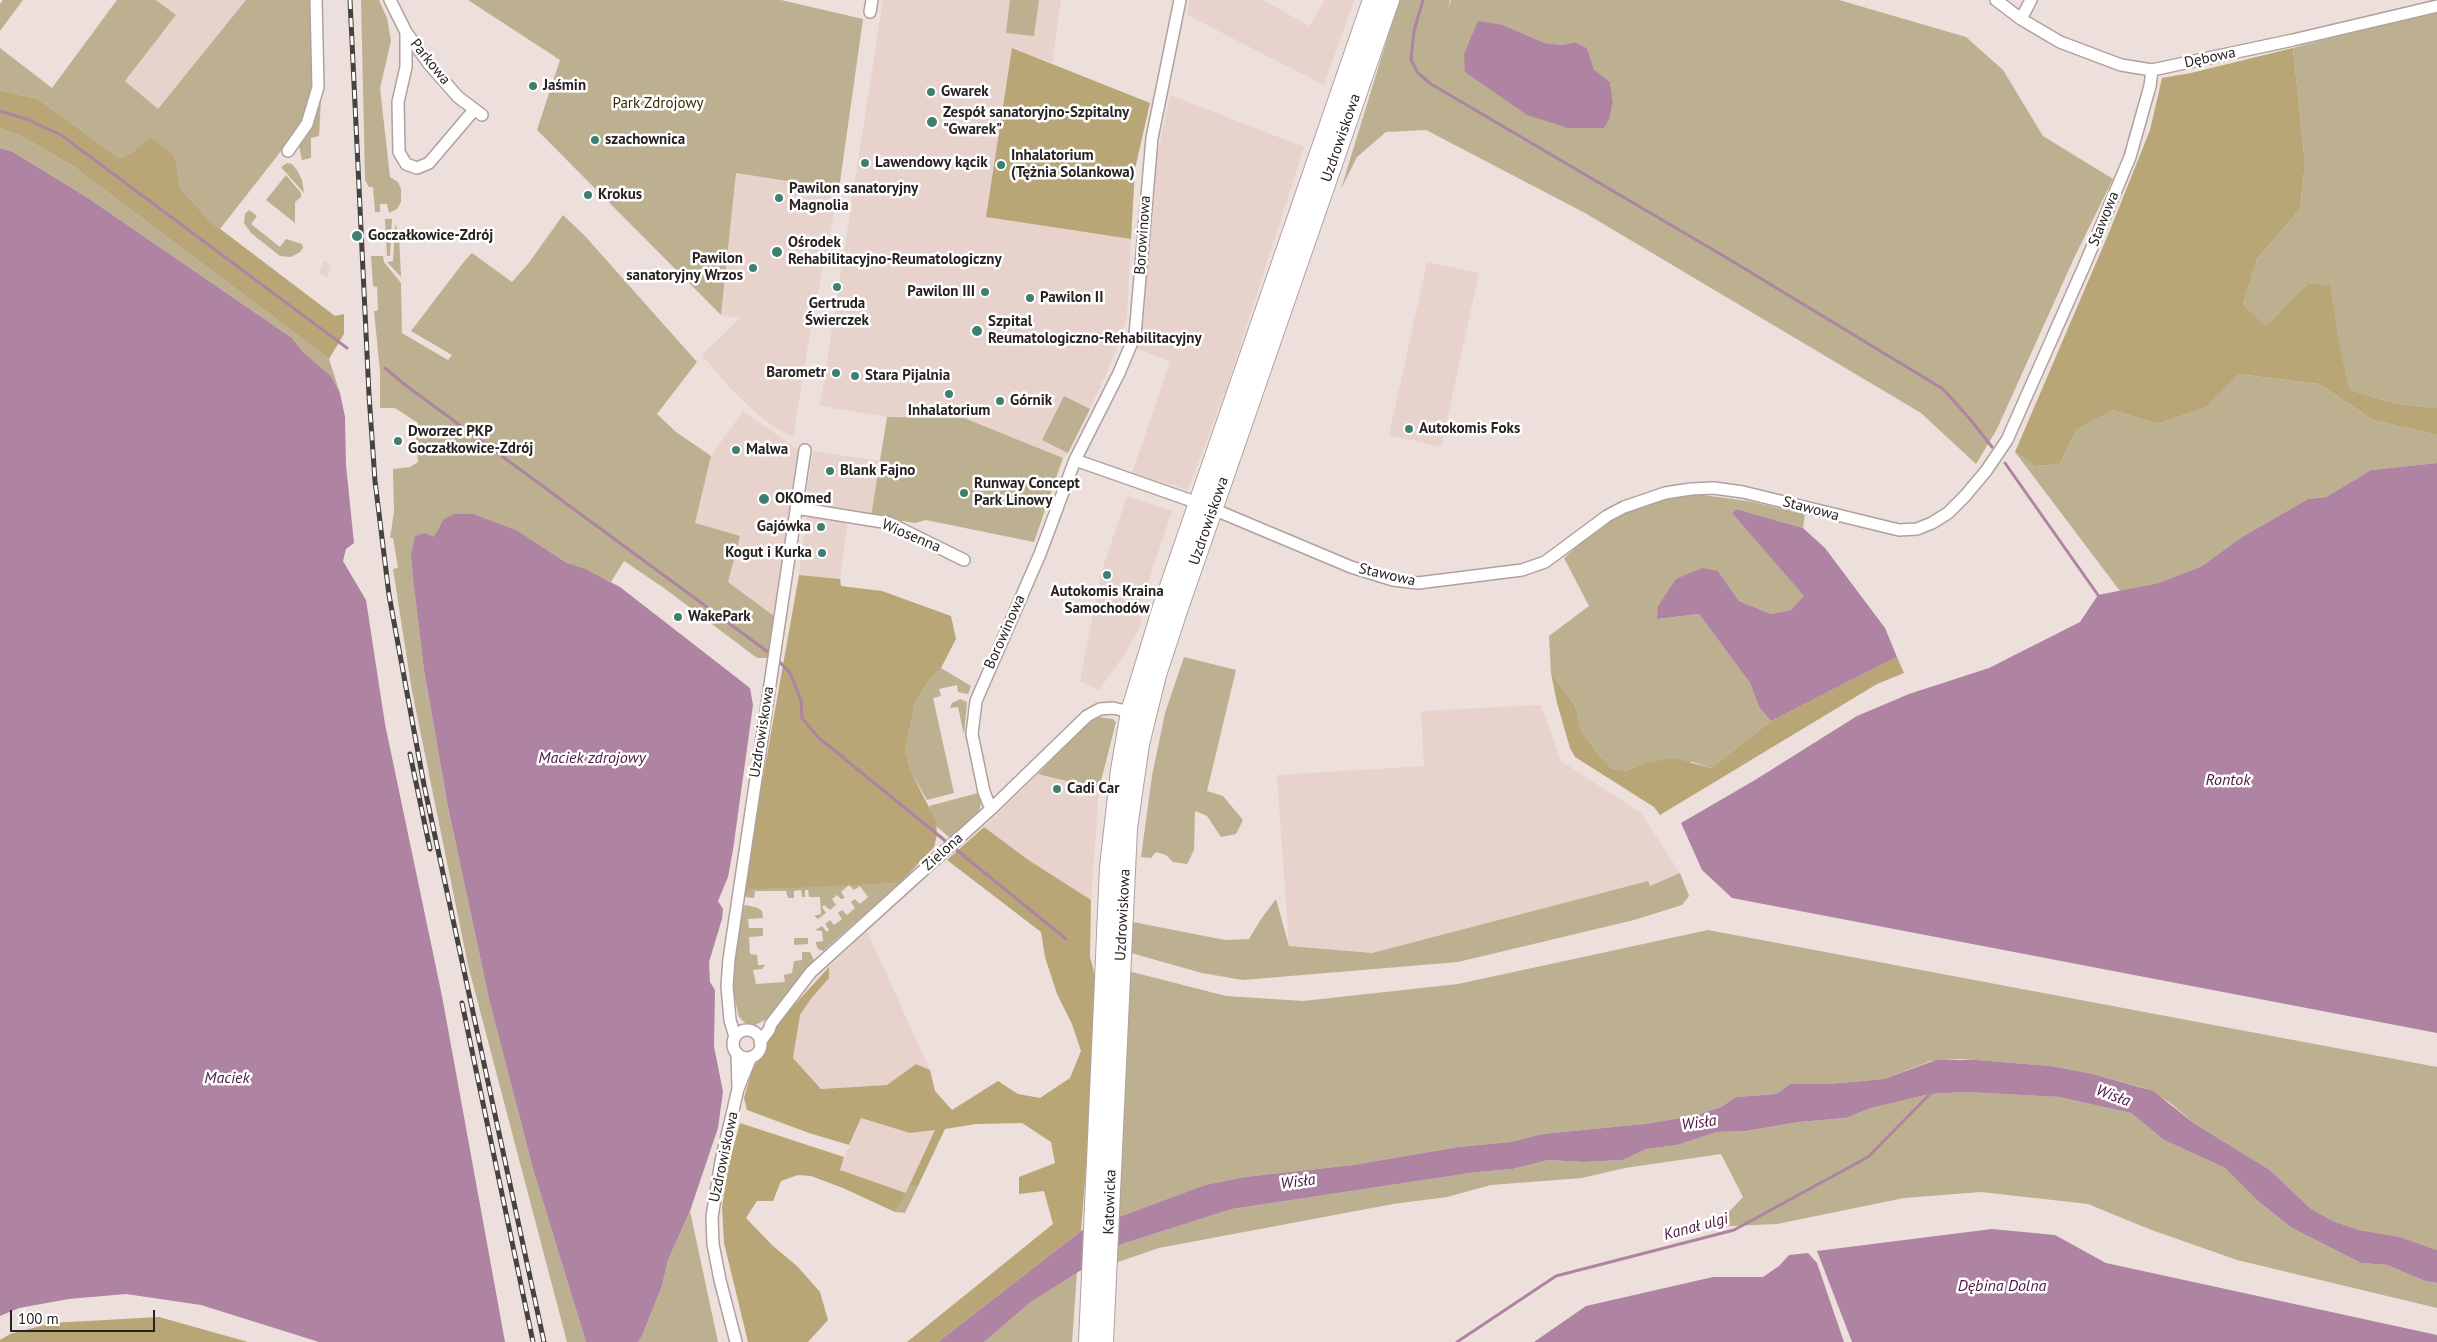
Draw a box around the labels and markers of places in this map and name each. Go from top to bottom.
place label: Jaśmin [543,77,586,95]
marker: Jaśmin [527,80,539,92]
place label: Gwarek [941,83,989,101]
marker: Gwarek [925,86,937,98]
place label: Zespół sanatoryjno-Szpitalny "Gwarek" [943,104,1129,139]
marker: Zespół sanatoryjno-Szpitalny "Gwarek" [925,115,939,129]
place label: szachownica [605,131,685,149]
marker: szachownica [589,134,601,146]
place label: Inhalatorium (Tężnia Solankowa) [1011,147,1135,182]
place label: Lawendowy kącik [875,154,988,172]
marker: Lawendowy kącik [859,157,871,169]
marker: Inhalatorium (Tężnia Solankowa) [995,159,1007,171]
place label: Pawilon sanatoryjny Magnolia [789,180,918,215]
place label: Krokus [598,186,642,204]
marker: Krokus [582,189,594,201]
marker: Pawilon sanatoryjny Magnolia [773,192,785,204]
place label: Goczałkowice-Zdrój [368,227,493,245]
marker: Goczałkowice-Zdrój [350,229,364,243]
place label: Ośrodek Rehabilitacyjno-Reumatologiczny [788,234,1002,269]
marker: Ośrodek Rehabilitacyjno-Reumatologiczny [770,245,784,259]
place label: Pawilon sanatoryjny Wrzos [626,250,743,285]
marker: Pawilon sanatoryjny Wrzos [747,262,759,274]
marker: Gertruda Świerczek [831,281,843,293]
place label: Pawilon III [907,283,975,301]
marker: Pawilon III [979,286,991,298]
place label: Pawilon II [1040,289,1103,307]
marker: Pawilon II [1024,292,1036,304]
place label: Gertruda Świerczek [805,295,869,330]
place label: Szpital Reumatologiczno-Rehabilitacyjny [988,313,1202,348]
marker: Szpital Reumatologiczno-Rehabilitacyjny [970,324,984,338]
place label: Barometr [766,364,826,382]
marker: Barometr [830,367,842,379]
place label: Stara Pijalnia [865,367,950,385]
marker: Stara Pijalnia [849,370,861,382]
marker: Inhalatorium [943,388,955,400]
place label: Górnik [1010,392,1052,410]
marker: Górnik [994,395,1006,407]
place label: Inhalatorium [908,402,990,420]
place label: Autokomis Foks [1419,420,1520,438]
place label: Dworzec PKP Goczałkowice-Zdrój [408,423,533,458]
marker: Autokomis Foks [1403,423,1415,435]
marker: Dworzec PKP Goczałkowice-Zdrój [392,435,404,447]
place label: Malwa [746,441,788,459]
marker: Malwa [730,444,742,456]
place label: Blank Fajno [840,462,915,480]
marker: Blank Fajno [824,465,836,477]
place label: Runway Concept Park Linowy [974,475,1080,510]
marker: Runway Concept Park Linowy [958,487,970,499]
place label: OKOmed [775,490,831,508]
marker: OKOmed [757,492,771,506]
place label: Gajówka [757,518,811,536]
marker: Gajówka [815,521,827,533]
place label: Kogut i Kurka [725,544,812,562]
marker: Kogut i Kurka [816,547,828,559]
marker: Autokomis Kraina Samochodów [1101,569,1113,581]
place label: Autokomis Kraina Samochodów [1050,583,1164,618]
place label: WakePark [688,608,751,626]
marker: WakePark [672,611,684,623]
place label: Cadi Car [1067,780,1119,798]
marker: Cadi Car [1051,783,1063,795]

